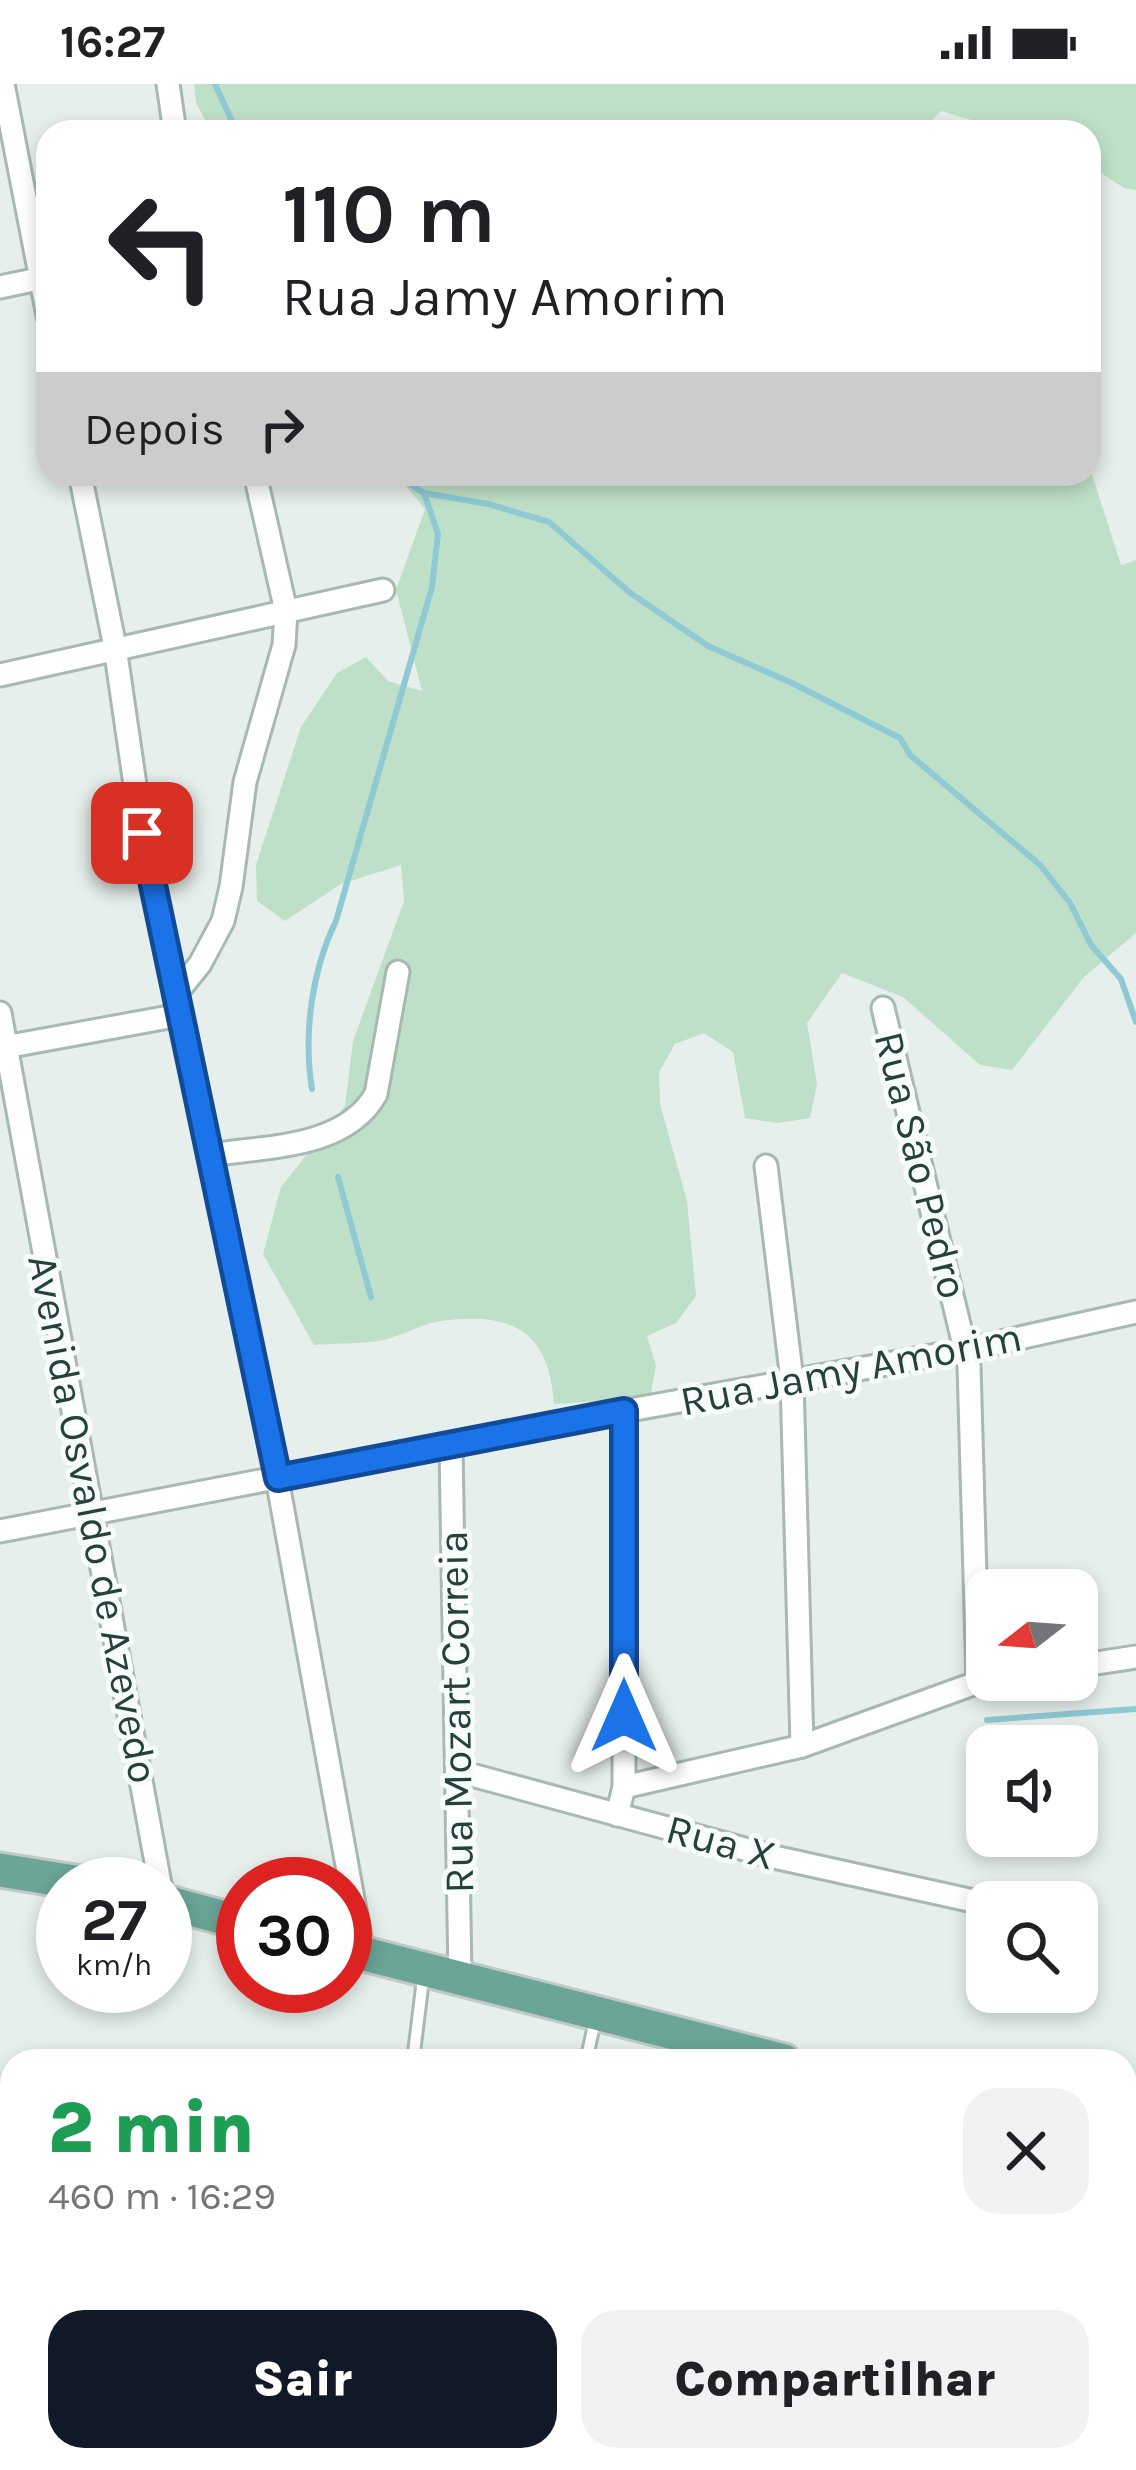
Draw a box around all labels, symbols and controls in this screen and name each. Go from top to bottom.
text: 16:27 [60,16,165,68]
text: 110 m [282,165,496,263]
icon: left [84,168,240,324]
text: Rua Jamy Amorim [282,265,728,329]
icon: right [249,396,315,462]
text: Depois [84,403,225,455]
pin [91,782,193,884]
icon: arrive [109,800,175,866]
street label: Rua São Pedro [864,1026,978,1304]
street label: Avenida Osvaldo de Azevedo [17,1251,169,1787]
street label: Rua Jamy Amorim [676,1311,1026,1427]
street label: Rua Mozart Correia [428,1530,484,1894]
north arrow [966,1569,1098,1701]
map controls [966,1569,1098,2013]
position arrow [561,1653,687,1779]
button: sound [966,1725,1098,1857]
street label: Rua X [661,1803,781,1881]
speed limit sign: 30 [216,1857,372,2013]
button: search [966,1881,1098,2013]
text: 27 [81,1885,147,1955]
text: km/h [76,1947,152,1983]
text: 2 min [48,2086,254,2170]
button: close [963,2088,1089,2214]
text: 460 m · 16:29 [48,2173,276,2219]
button: Sair [48,2310,557,2448]
button: Compartilhar [581,2310,1089,2448]

